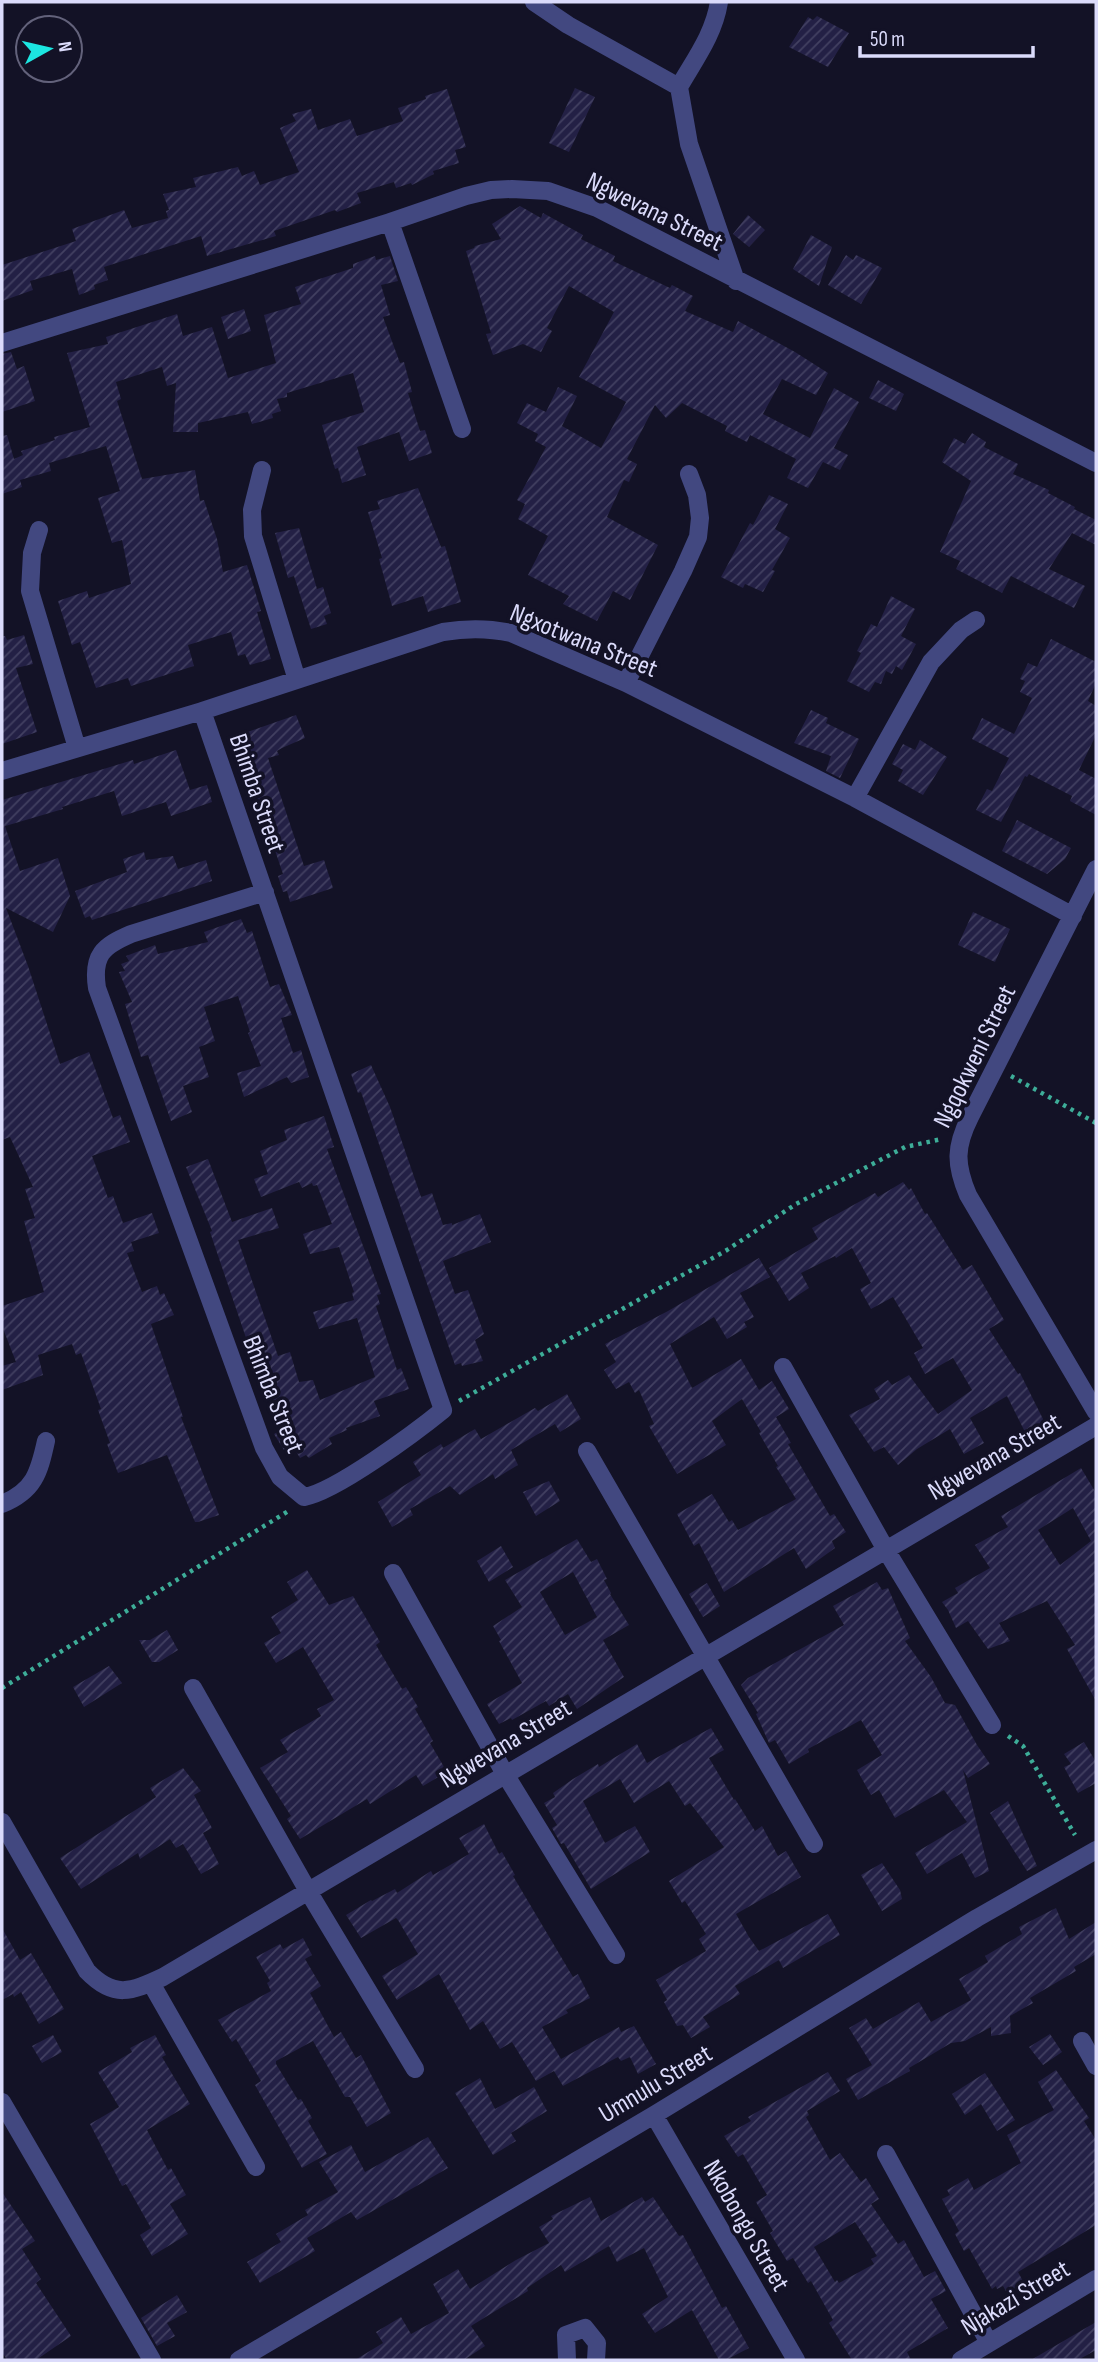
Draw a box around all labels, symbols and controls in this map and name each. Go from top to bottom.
north arrow [14,14,84,84]
scale bar [860,14,1033,58]
text: 50 m [870,27,905,52]
text: N [52,40,76,53]
street label: Ngwevana Street [581,166,728,259]
street label: Ngxotwana Street [505,598,662,685]
street label: Bhimba Street [222,730,291,857]
street label: Ngqokweni Street [927,980,1023,1133]
street label: Bhimba Street [235,1331,310,1458]
street label: Ngwevana Street [923,1407,1067,1508]
street label: Ngwevana Street [434,1693,577,1796]
street label: Umnulu Street [594,2038,718,2130]
street label: Nkobongo Street [696,2155,796,2297]
street label: Njakazi Street [956,2254,1076,2343]

